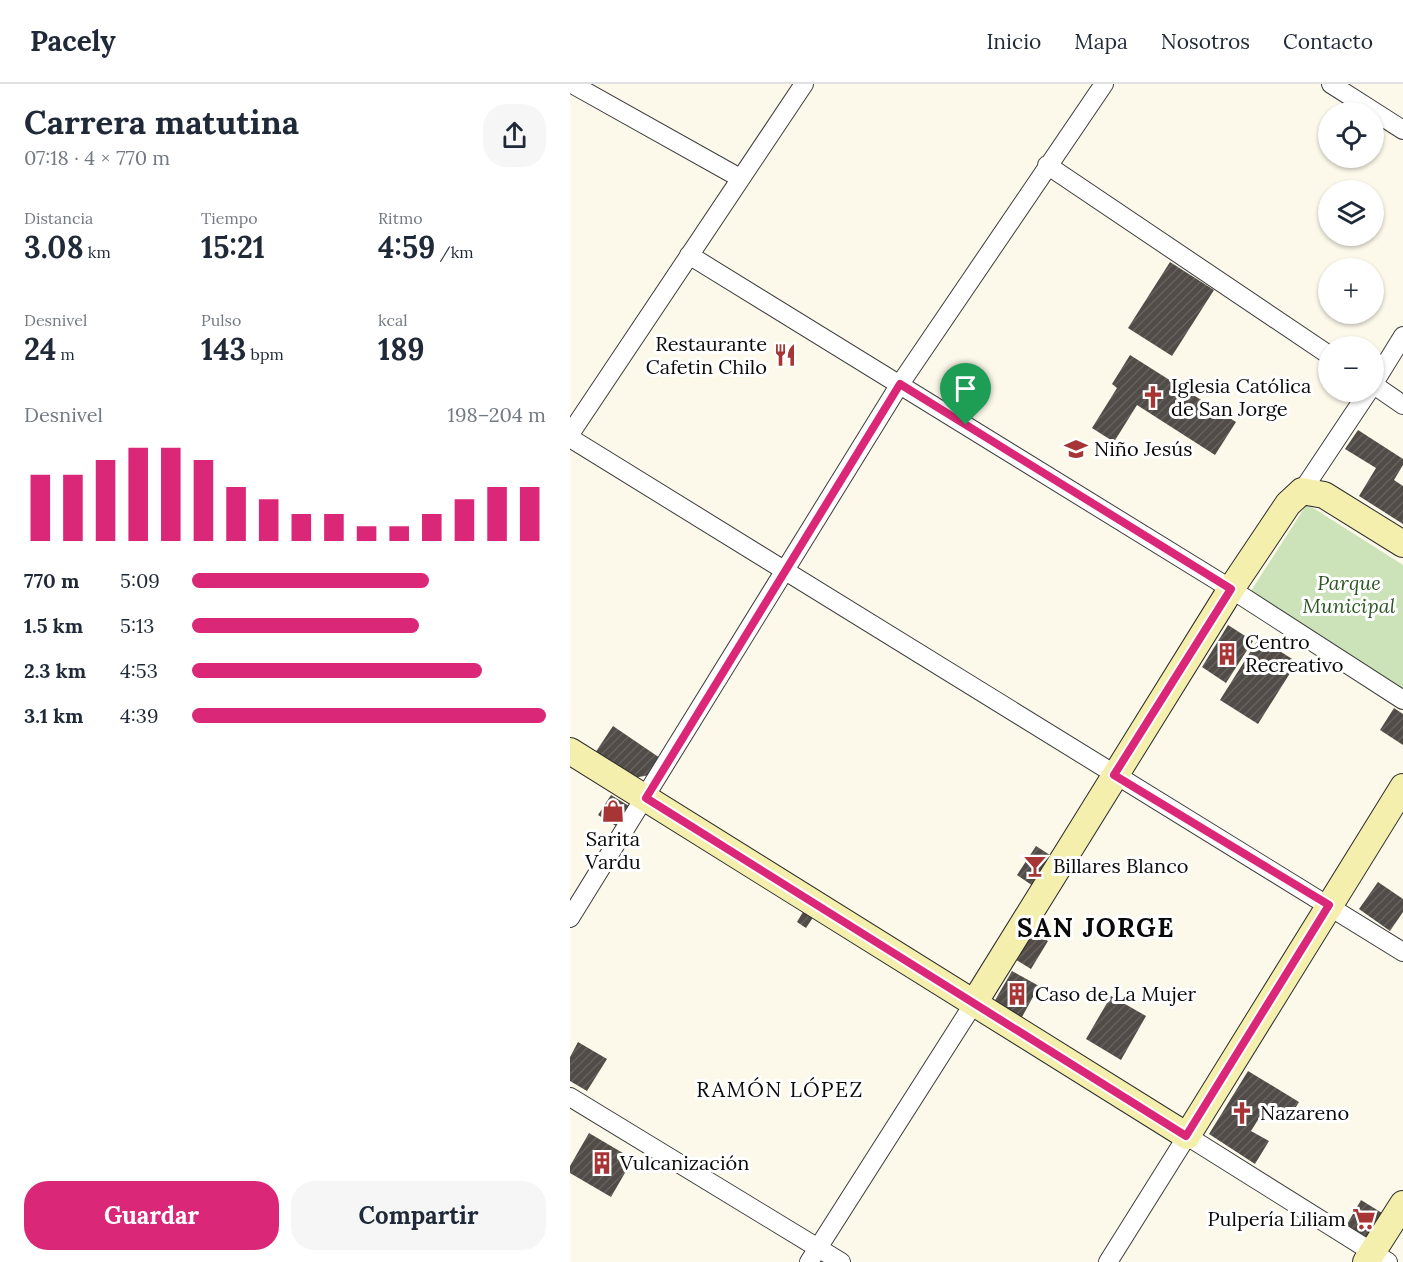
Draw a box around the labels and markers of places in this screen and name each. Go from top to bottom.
place label: Restaurante Cafetin Chilo [646,331,767,379]
restaurant icon: Restaurante Cafetin Chilo [772,342,798,368]
pin [940,363,991,425]
place label: Iglesia Católica de San Jorge [1171,373,1311,421]
church icon: Iglesia Católica de San Jorge [1140,384,1166,410]
school or university icon: Niño Jesús [1063,436,1089,462]
place label: Niño Jesús [1094,436,1192,461]
place label: Centro Recreativo [1245,629,1343,677]
building icon: Centro Recreativo [1214,641,1240,667]
shop icon: Sarita Vardu [600,798,626,824]
place label: Sarita Vardu [584,826,641,874]
bar icon: Billares Blanco [1022,853,1048,879]
place label: Billares Blanco [1053,853,1188,878]
building icon: Caso de La Mujer [1004,981,1030,1007]
place label: Caso de La Mujer [1035,981,1197,1006]
church icon: Nazareno [1229,1100,1255,1126]
place label: Nazareno [1260,1100,1349,1125]
building icon: Vulcanización [589,1150,615,1176]
place label: Vulcanización [619,1150,749,1175]
place label: Pulpería Liliam [1207,1206,1346,1231]
supermarket icon: Pulpería Liliam [1351,1206,1377,1232]

